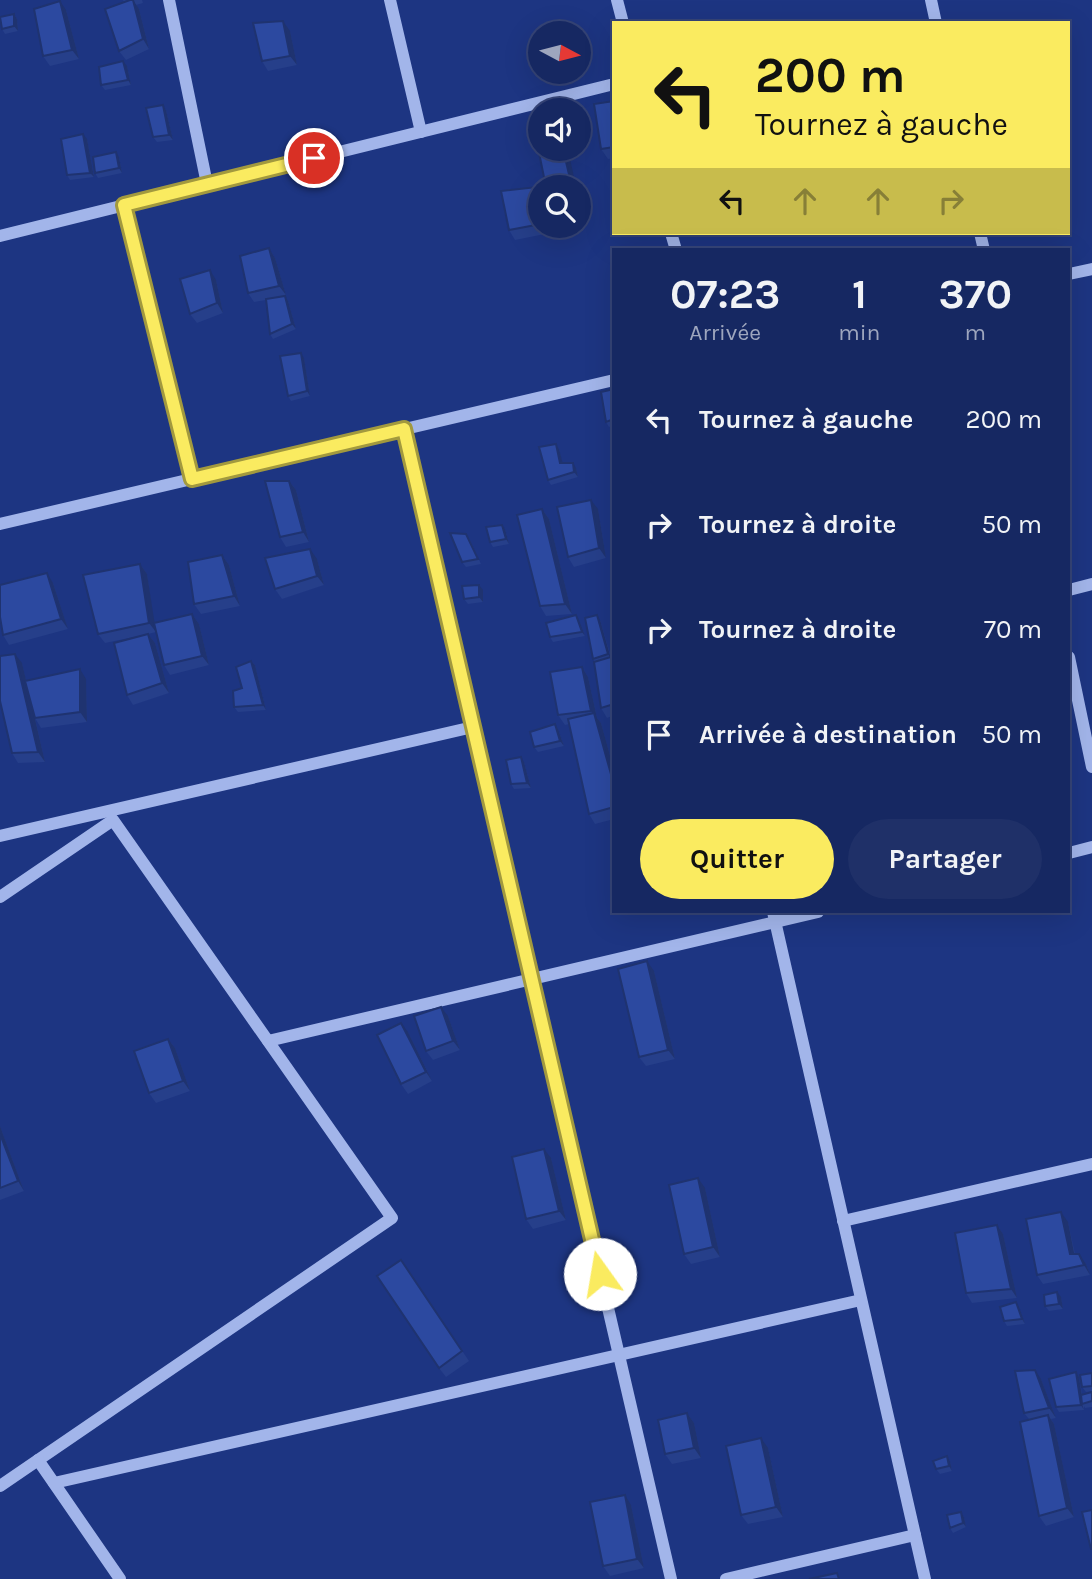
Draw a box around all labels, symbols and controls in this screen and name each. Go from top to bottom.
north arrow [528,21,592,84]
map controls [528,21,591,238]
text: 200 m [755,47,906,104]
icon: left [640,49,731,140]
button: sound [528,98,591,161]
text: Tournez à gauche [755,106,1008,143]
pin [284,128,344,188]
icon: arrive [295,139,333,177]
button: search [528,175,591,238]
icon: left [713,182,751,220]
icon: ahead [786,182,824,220]
icon: ahead [859,182,897,220]
icon: right [932,182,970,220]
text: 07:23 [670,269,780,319]
text: 1 [852,269,867,319]
text: 370 [938,269,1012,319]
text: Arrivée [689,319,761,346]
text: min [838,319,881,346]
text: m [964,319,986,346]
icon: left [640,401,678,439]
text: Tournez à gauche [699,404,913,435]
text: 200 m [966,404,1042,435]
icon: right [640,506,678,544]
text: Tournez à droite [699,509,896,540]
text: 50 m [981,509,1042,540]
icon: right [640,611,678,649]
text: Tournez à droite [699,614,896,645]
text: 70 m [984,614,1042,645]
icon: arrive [640,716,678,754]
text: Arrivée à destination [699,719,957,750]
text: 50 m [981,719,1042,750]
button: Quitter [640,819,834,899]
button: Partager [848,819,1042,899]
position arrow [563,1237,637,1311]

